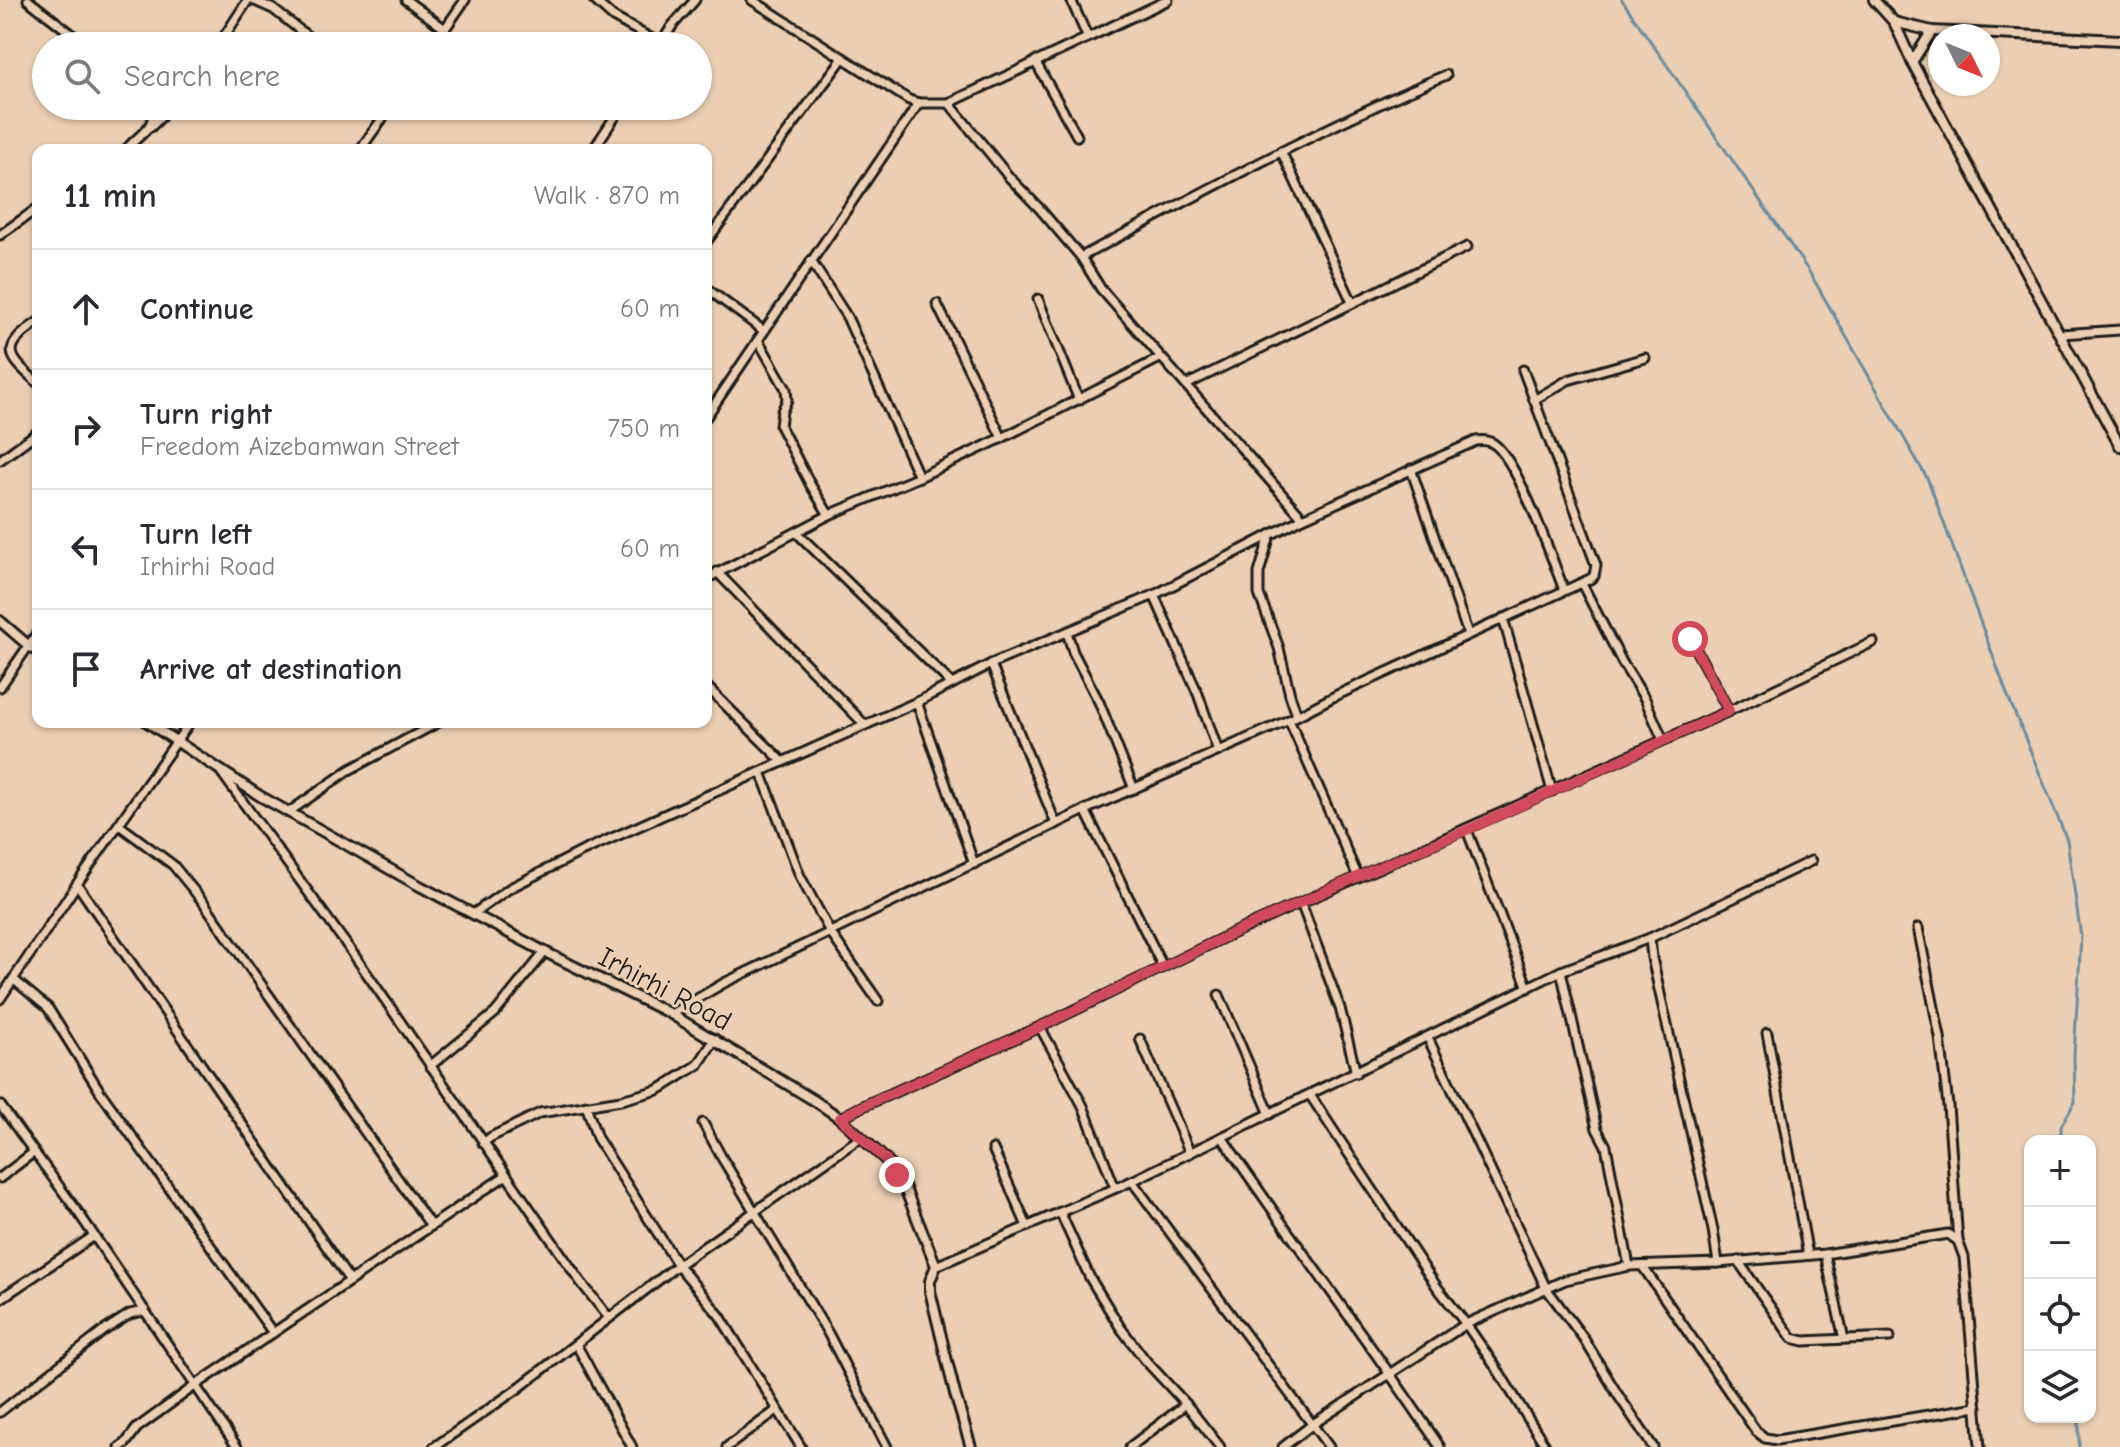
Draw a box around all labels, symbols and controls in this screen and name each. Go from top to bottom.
north arrow [1928,24,2000,96]
search box [32,32,712,120]
icon: search [60,54,104,98]
text: Search here [124,59,280,94]
text: 11 min [64,176,157,216]
text: Walk · 870 m [534,181,680,211]
icon: ahead [64,287,108,331]
text: Continue [140,292,254,327]
text: 60 m [620,294,680,324]
text: Turn right [140,397,272,432]
icon: right [64,407,108,451]
text: 750 m [608,414,680,444]
text: Freedom Aizebamwan Street [140,432,459,462]
text: Turn left [140,517,252,552]
icon: left [64,527,108,571]
text: 60 m [620,534,680,564]
text: Irhirhi Road [140,552,275,582]
route start [1672,621,1708,657]
icon: arrive [64,647,108,691]
text: Arrive at destination [140,652,402,687]
street label: Irhirhi Road [593,941,737,1037]
map controls [2024,1135,2096,1423]
button: + [2024,1135,2096,1207]
route end [879,1157,915,1193]
button: − [2024,1207,2096,1279]
button: locate [2024,1279,2096,1351]
button: layers [2024,1351,2096,1423]

